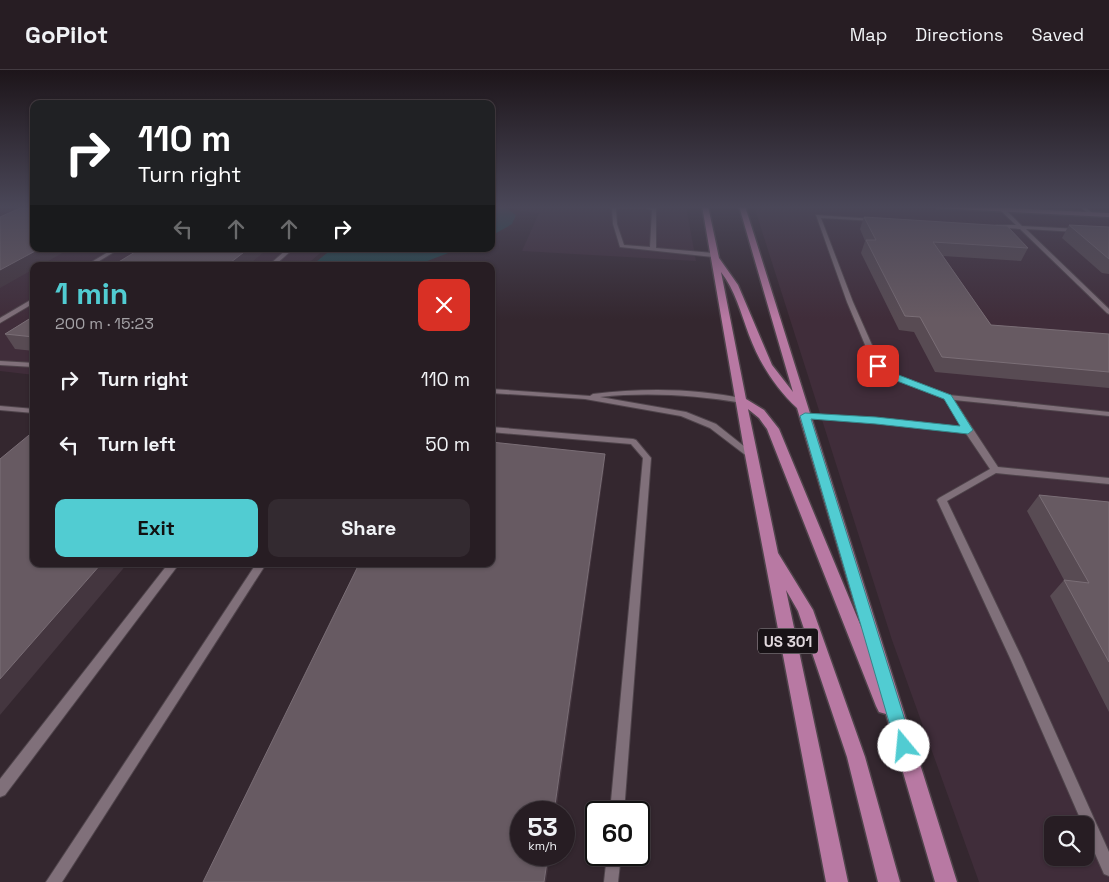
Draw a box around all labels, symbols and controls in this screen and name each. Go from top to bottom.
text: GoPilot [25,19,108,50]
text: Map [850,23,887,46]
text: Directions [915,23,1004,46]
text: Saved [1032,23,1084,46]
text: 110 m [138,117,231,161]
icon: right [55,120,120,185]
text: Turn right [138,160,241,188]
icon: left [169,215,197,243]
icon: ahead [222,215,250,243]
icon: ahead [275,215,303,243]
icon: right [328,215,356,243]
text: 1 min [55,274,128,313]
button: close [418,279,470,331]
text: 200 m · 15:23 [55,313,154,334]
pin [857,345,899,387]
icon: arrive [864,352,892,380]
icon: right [55,366,83,394]
text: Turn right [98,367,188,392]
text: 110 m [421,367,470,392]
icon: left [55,431,83,459]
text: Turn left [98,432,176,457]
text: 50 m [425,432,470,457]
button: Exit [55,499,258,557]
button: Share [268,499,470,557]
road number: US 301 [758,628,818,654]
position arrow [877,719,929,771]
speed limit sign: 60 [585,801,650,866]
text: 53 [527,811,558,843]
map controls [1044,816,1094,866]
button: search [1044,816,1094,866]
text: km/h [528,838,557,854]

